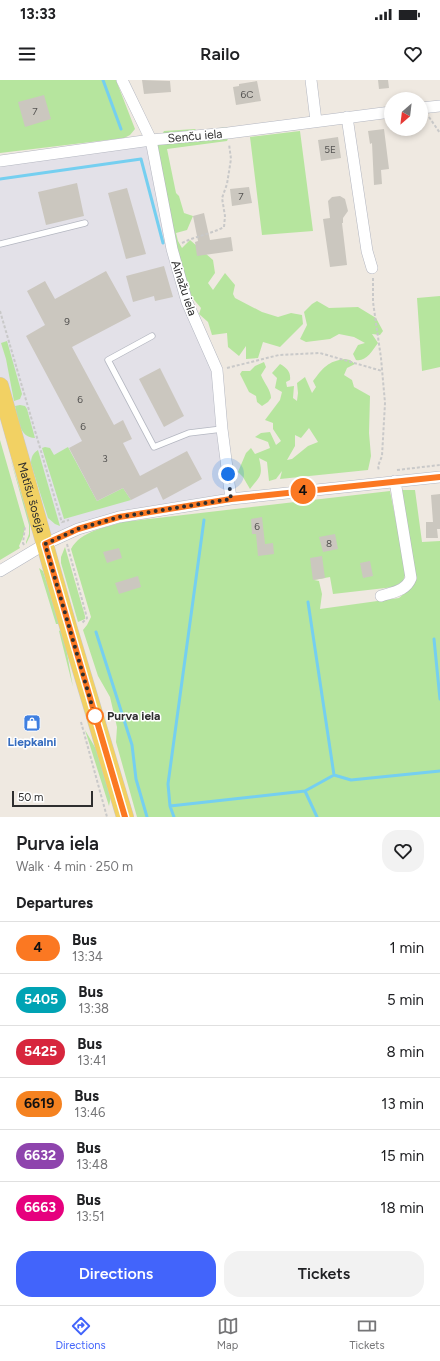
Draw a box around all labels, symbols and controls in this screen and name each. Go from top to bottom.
text: 13:33 [20,5,56,23]
icon: menu [16,43,38,65]
text: Railo [200,43,240,65]
icon: heart [402,43,424,65]
house number: 6C [241,88,253,101]
north arrow [384,92,428,136]
map controls [384,92,428,136]
house number: 7 [32,105,38,118]
street label: Senču iela [167,127,223,145]
house number: 5E [324,143,336,156]
house number: 7 [238,190,244,203]
street label: Ainažu iela [168,259,200,317]
house number: 9 [64,315,70,328]
house number: 6 [77,393,83,406]
house number: 6 [80,420,86,433]
house number: 3 [102,452,108,465]
street label: Matīšu šoseja [15,461,48,535]
your location [218,464,238,484]
line badge: 4 [290,478,316,504]
text: 4 [299,482,307,499]
house number: 6 [254,520,260,533]
house number: 8 [326,537,332,550]
marker: Purva iela [86,707,104,725]
place label: Purva iela [107,709,160,723]
shop icon: Liepkalni [22,713,42,733]
place label: Liepkalni [8,735,56,749]
scale bar [12,789,93,808]
text: 50 m [18,791,43,804]
button: heart [382,830,424,872]
text: Purva iela [16,832,99,855]
text: Walk · 4 min · 250 m [16,859,133,874]
text: Departures [16,894,93,912]
text: Bus [72,931,97,949]
text: 4 [34,939,42,956]
text: 1 min [389,939,424,957]
text: 13:34 [72,949,103,964]
text: Bus [78,983,103,1001]
text: 5405 [24,991,58,1008]
text: 5 min [387,991,424,1009]
text: 13:38 [78,1001,109,1016]
text: Bus [77,1035,102,1053]
text: 5425 [24,1043,57,1060]
text: 8 min [386,1043,424,1061]
text: 13:41 [77,1053,106,1068]
text: Bus [74,1087,99,1105]
text: 6619 [24,1095,54,1112]
text: 13 min [381,1095,424,1113]
text: 13:46 [74,1105,105,1120]
text: Bus [76,1139,101,1157]
text: 6632 [24,1147,56,1164]
text: 15 min [381,1147,424,1165]
text: 13:48 [76,1157,108,1172]
text: Bus [76,1191,101,1209]
text: 6663 [24,1199,56,1216]
text: 18 min [380,1199,424,1217]
text: 13:51 [76,1209,105,1224]
button: Directions [16,1251,216,1297]
button: Tickets [224,1251,424,1297]
tab: Directions [55,1315,106,1352]
tab: Map [217,1315,239,1352]
tab: Tickets [349,1315,385,1352]

